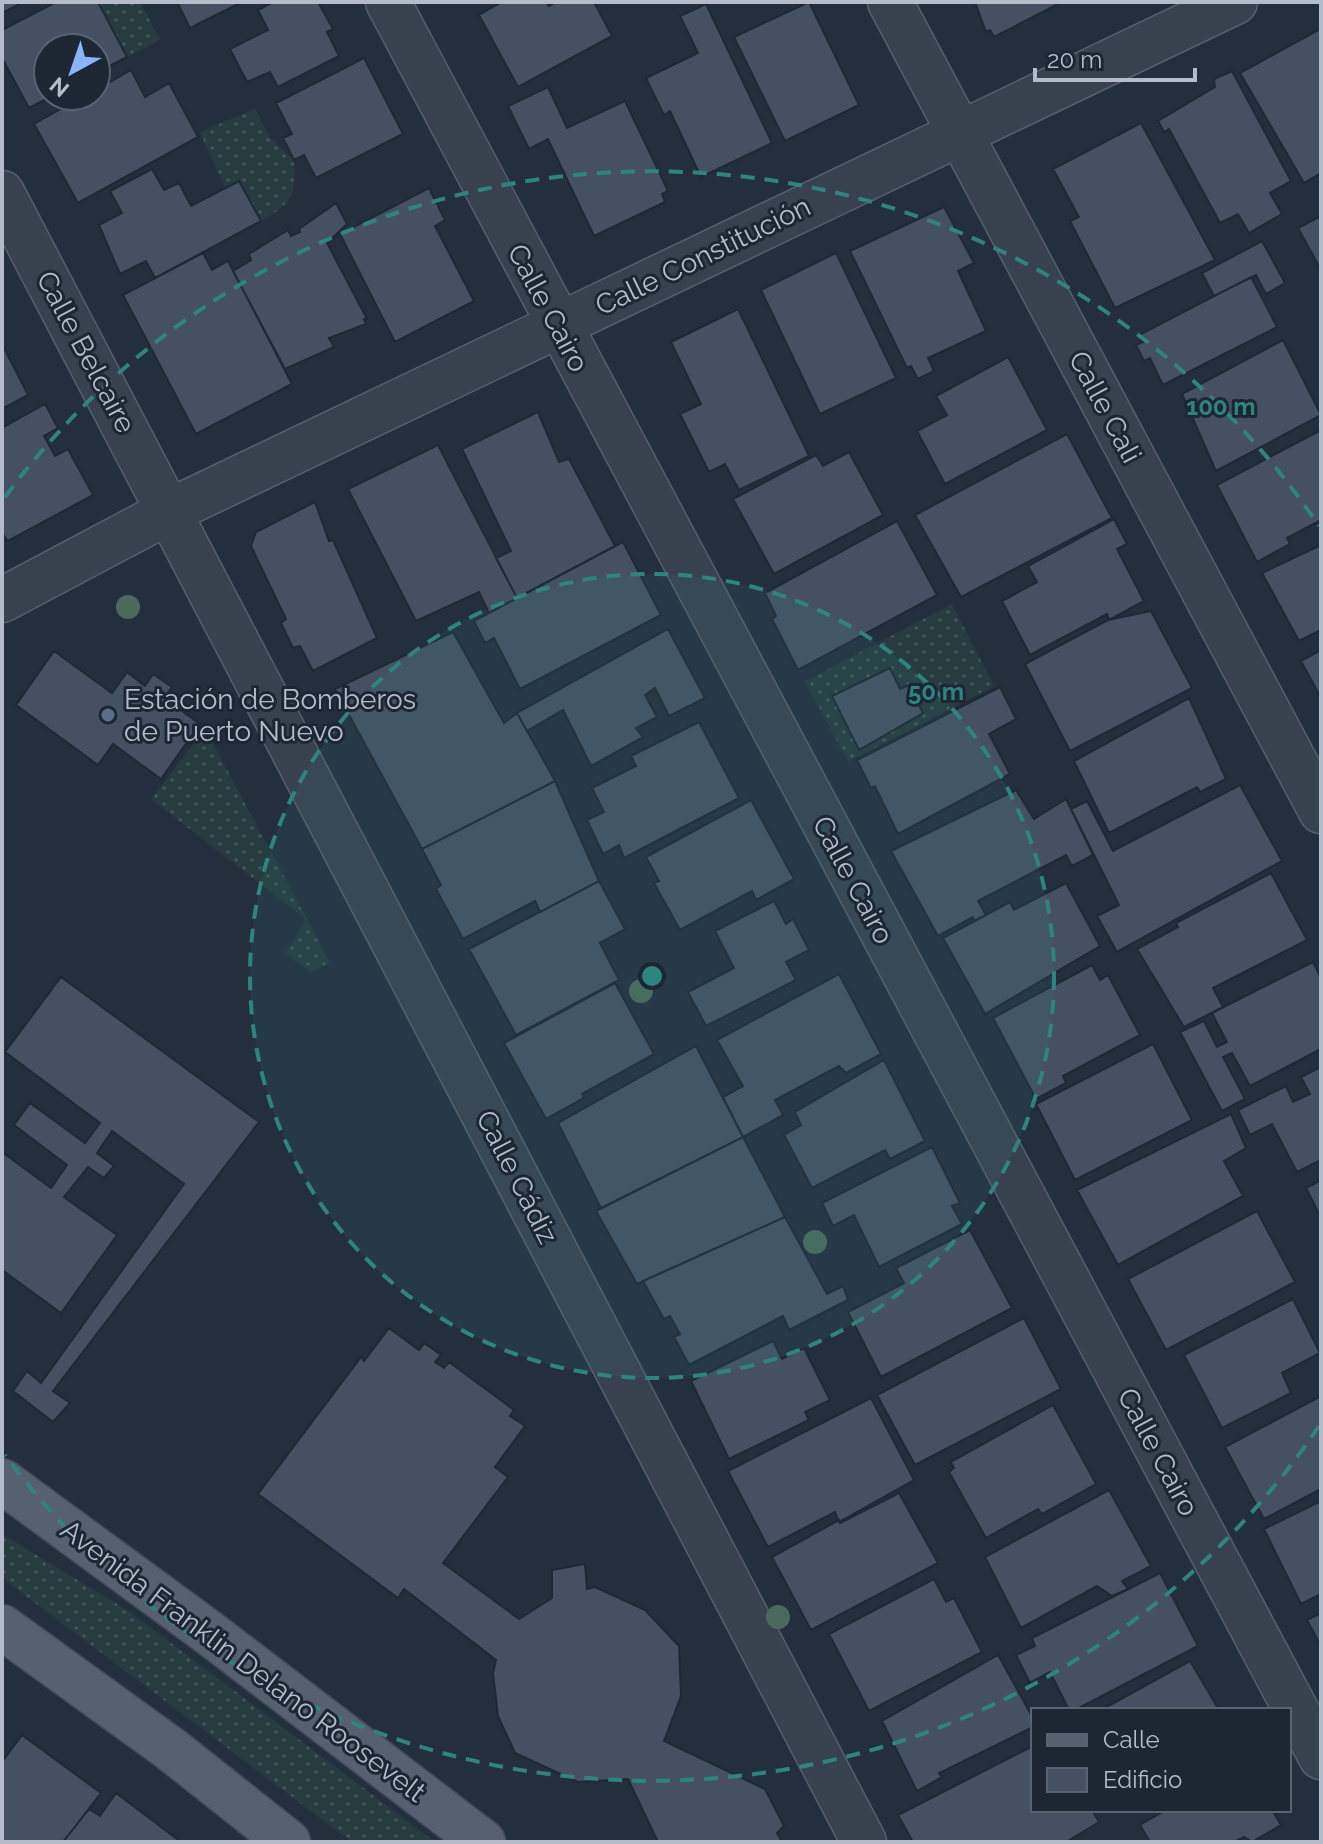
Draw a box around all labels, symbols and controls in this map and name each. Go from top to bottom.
north arrow [32,32,112,112]
scale bar [1035,32,1195,82]
text: 20 m [1047,45,1102,74]
text: N [44,72,74,103]
street label: Calle Constitución [590,190,816,322]
street label: Calle Cairo [501,238,595,378]
street label: Calle Belcaire [30,265,142,439]
street label: Calle Cali [1062,346,1148,468]
text: 100 m [1186,392,1256,421]
text: 50 m [908,677,964,706]
place label: Estación de Bomberos de Puerto Nuevo [124,683,416,748]
marker: Estación de Bomberos de Puerto Nuevo [99,706,117,724]
street label: Calle Cairo [806,810,900,950]
centre of rings [638,962,666,990]
street label: Calle Cádiz [469,1105,565,1249]
street label: Calle Cairo [1111,1382,1205,1522]
street label: Avenida Franklin Delano Roosevelt [54,1513,432,1809]
legend [1031,1708,1291,1812]
text: Calle [1103,1725,1160,1754]
text: Edificio [1103,1765,1182,1794]

